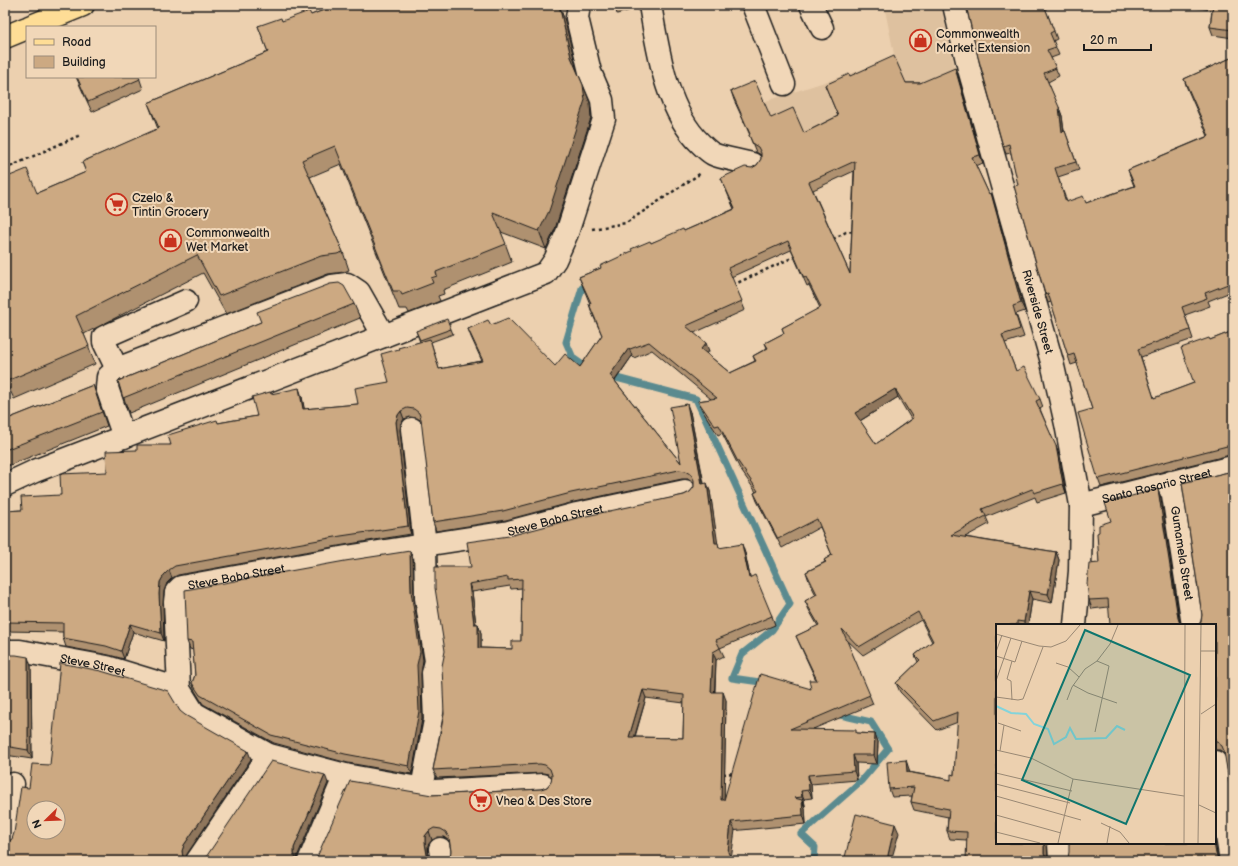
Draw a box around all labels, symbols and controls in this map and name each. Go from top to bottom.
legend [26,26,156,78]
scale bar [1084,26,1151,52]
place label: Commonwealth Market Extension [936,27,1030,56]
shop icon: Commonwealth Market Extension [908,28,934,54]
text: 20 m [1090,33,1117,48]
text: Road [62,35,91,50]
text: Building [62,55,106,70]
place label: Czelo & Tintin Grocery [132,191,209,220]
supermarket icon: Czelo & Tintin Grocery [103,192,129,218]
place label: Commonwealth Wet Market [186,226,270,255]
shop icon: Commonwealth Wet Market [158,227,184,253]
street label: Riverside Street [1019,268,1057,356]
street label: Santo Rosario Street [1100,465,1213,507]
street label: Steve Baba Street [506,501,605,540]
street label: Gumamela Street [1167,505,1197,602]
street label: Steve Baba Street [187,561,286,593]
inset map [996,624,1216,844]
street label: Steve Street [59,651,127,680]
supermarket icon: Vhea & Des Store [468,788,494,814]
place label: Vhea & Des Store [496,794,592,809]
north arrow [26,800,66,840]
text: N [30,817,45,830]

